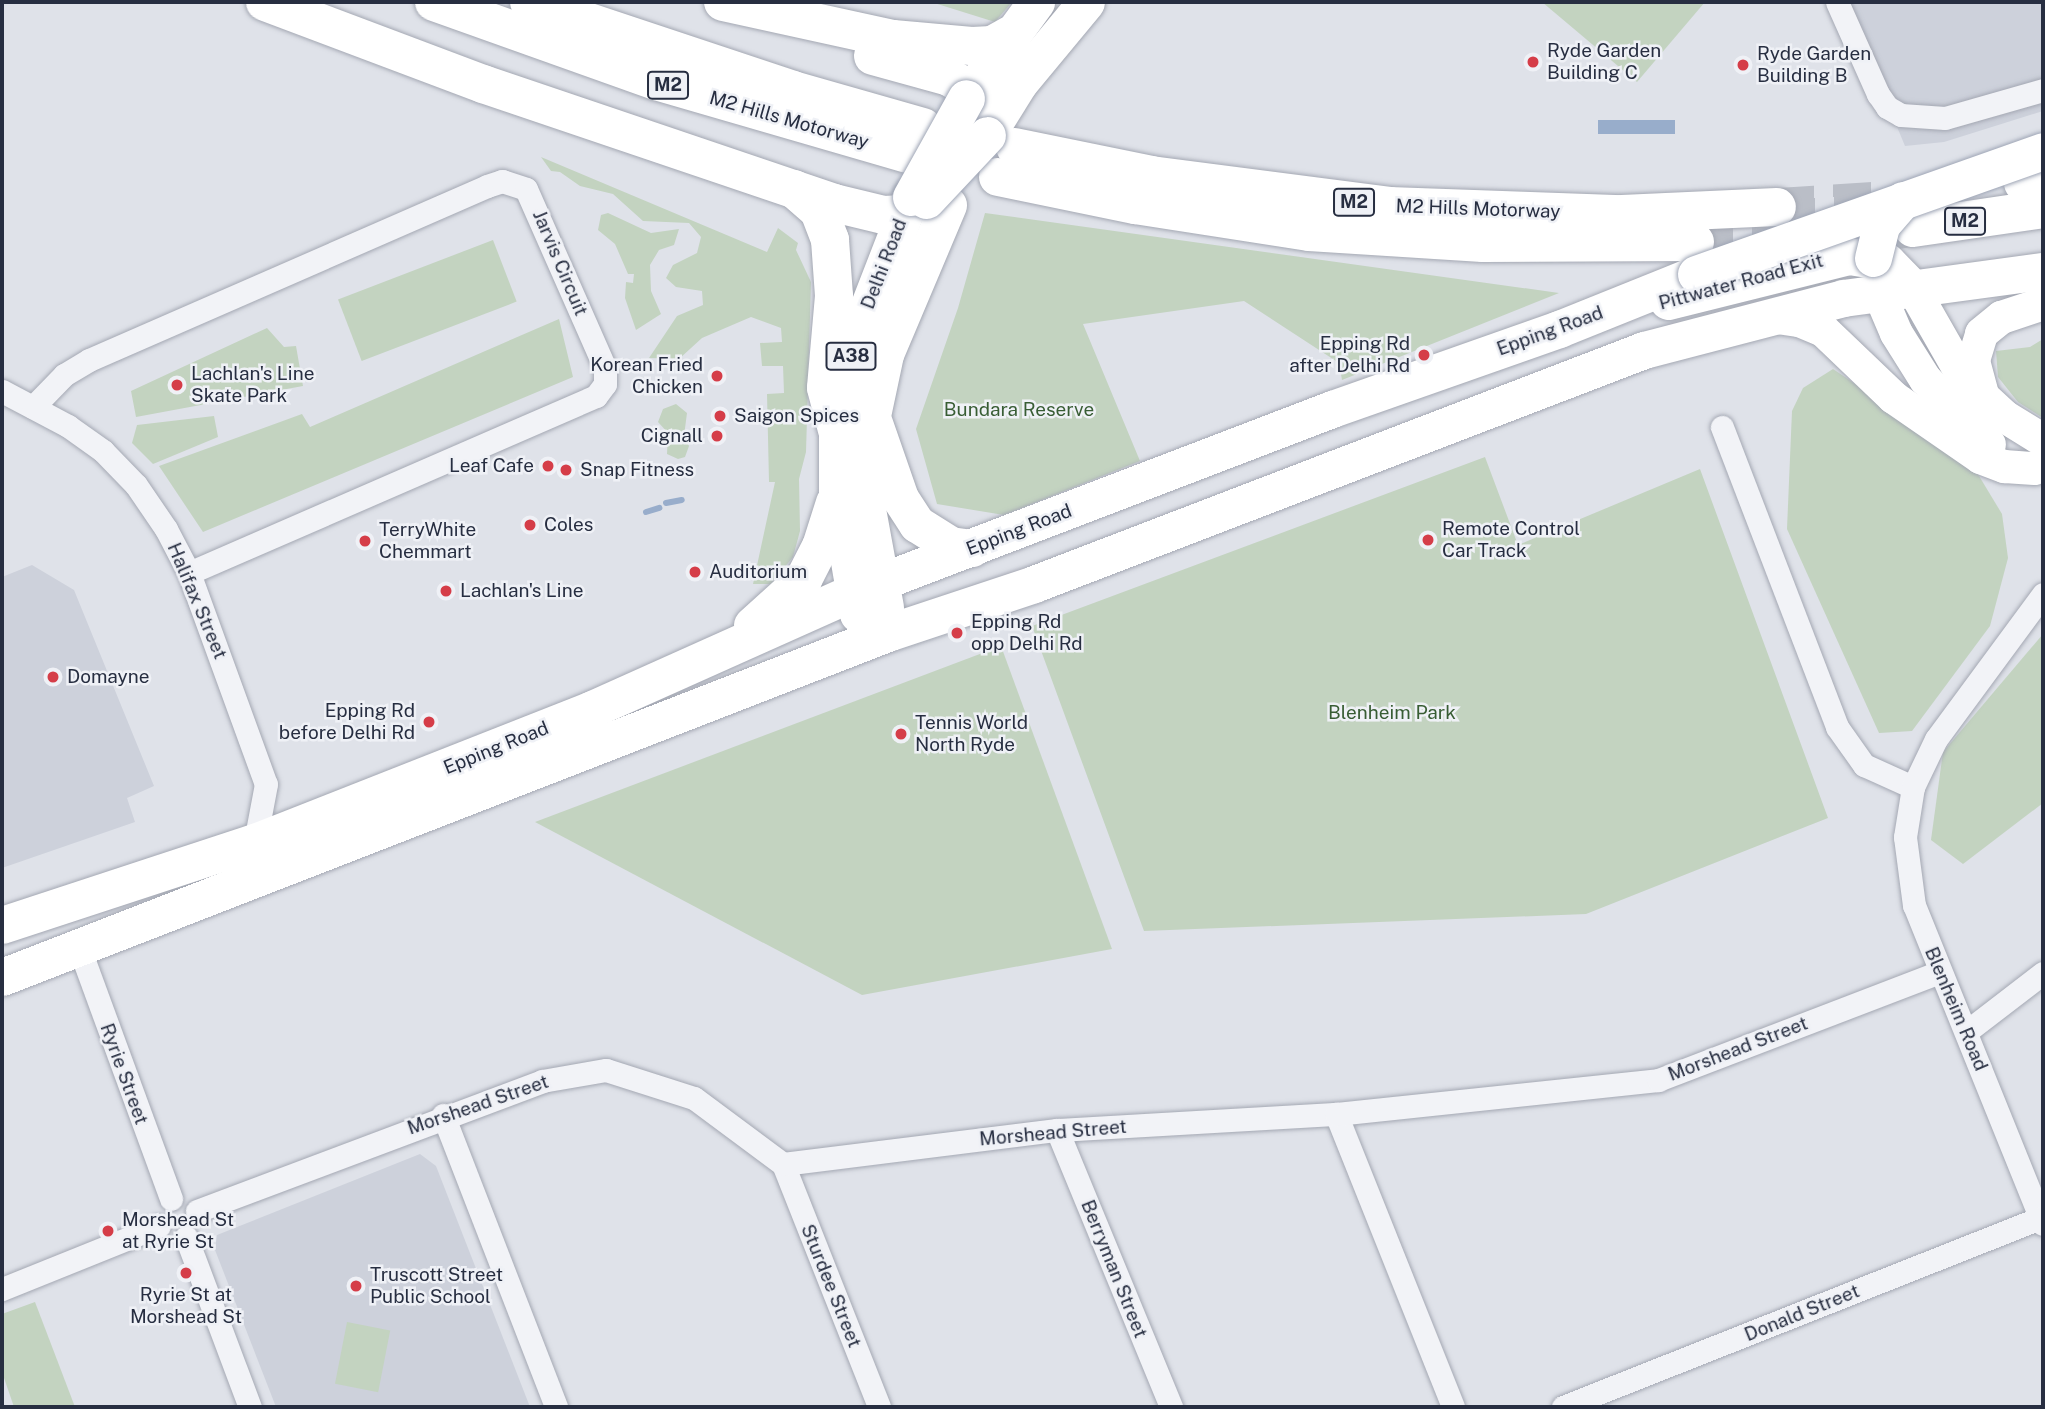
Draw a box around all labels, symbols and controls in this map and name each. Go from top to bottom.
place label: Ryde Garden Building C [1547,40,1661,84]
place label: Ryde Garden Building B [1757,43,1871,87]
marker: Ryde Garden Building C [1525,54,1541,70]
marker: Ryde Garden Building B [1735,57,1751,73]
road number: M2 [647,70,689,100]
street label: M2 Hills Motorway [707,86,871,154]
road number: M2 [1333,188,1375,216]
street label: M2 Hills Motorway [1395,195,1561,223]
road number: M2 [1944,206,1986,236]
street label: Jarvis Circuit [527,207,593,319]
street label: Delhi Road [856,216,912,312]
street label: Pittwater Road Exit [1656,249,1826,315]
street label: Epping Road [1494,301,1606,361]
place label: Epping Rd after Delhi Rd [1289,333,1410,377]
road number: A38 [825,342,877,370]
marker: Epping Rd after Delhi Rd [1416,347,1432,363]
place label: Korean Fried Chicken [590,354,703,398]
place label: Lachlan's Line Skate Park [191,363,314,407]
marker: Korean Fried Chicken [709,368,725,384]
marker: Lachlan's Line Skate Park [169,377,185,393]
park label: Bundara Reserve [944,399,1094,421]
place label: Saigon Spices [734,405,859,427]
marker: Saigon Spices [712,408,728,424]
place label: Cignall [641,425,703,447]
marker: Cignall [709,428,725,444]
place label: Leaf Cafe [449,455,534,477]
marker: Leaf Cafe [540,458,556,474]
place label: Snap Fitness [580,459,694,481]
marker: Snap Fitness [558,462,574,478]
street label: Epping Road [963,499,1075,561]
place label: Coles [544,514,593,536]
marker: Coles [522,517,538,533]
place label: Remote Control Car Track [1442,518,1580,562]
place label: TerryWhite Chemmart [379,519,476,563]
marker: Remote Control Car Track [1420,532,1436,548]
marker: TerryWhite Chemmart [357,533,373,549]
street label: Halifax Street [162,539,232,663]
place label: Auditorium [709,561,807,583]
marker: Auditorium [687,564,703,580]
place label: Lachlan's Line [460,580,583,602]
marker: Lachlan's Line [438,583,454,599]
place label: Epping Rd opp Delhi Rd [971,611,1083,655]
marker: Epping Rd opp Delhi Rd [949,625,965,641]
place label: Domayne [67,666,149,688]
marker: Domayne [45,669,61,685]
place label: Epping Rd before Delhi Rd [279,700,415,744]
park label: Blenheim Park [1328,702,1456,724]
place label: Tennis World North Ryde [915,712,1029,756]
marker: Epping Rd before Delhi Rd [421,714,437,730]
street label: Epping Road [440,717,552,779]
marker: Tennis World North Ryde [893,726,909,742]
street label: Blenheim Road [1920,944,1992,1074]
street label: Morshead Street [1665,1012,1811,1086]
street label: Ryrie Street [95,1020,153,1128]
street label: Morshead Street [404,1070,552,1140]
street label: Morshead Street [978,1115,1128,1151]
street label: Berryman Street [1076,1197,1152,1341]
place label: Morshead St at Ryrie St [122,1209,234,1253]
street label: Sturdee Street [796,1221,866,1351]
marker: Morshead St at Ryrie St [100,1223,116,1239]
place label: Truscott Street Public School [370,1264,503,1308]
marker: Ryrie St at Morshead St [178,1265,194,1281]
marker: Truscott Street Public School [348,1278,364,1294]
street label: Donald Street [1741,1280,1863,1346]
place label: Ryrie St at Morshead St [130,1284,242,1328]

